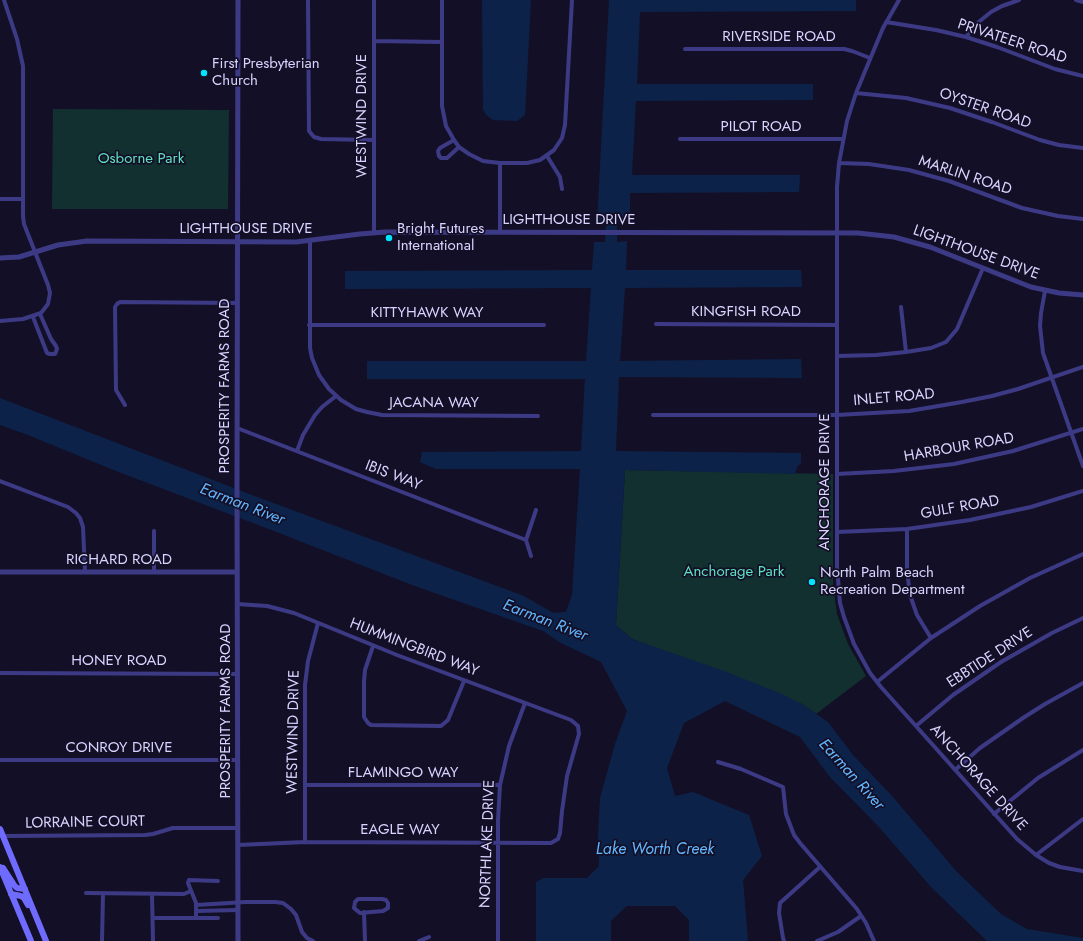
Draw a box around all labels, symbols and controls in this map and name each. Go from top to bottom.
street label: PRIVATEER ROAD [955,16,1069,68]
street label: RIVERSIDE ROAD [722,28,836,46]
street label: WESTWIND DRIVE [353,54,371,178]
place label: First Presbyterian Church [212,55,320,90]
marker: First Presbyterian Church [199,68,209,78]
street label: OYSTER ROAD [937,85,1033,133]
street label: PILOT ROAD [721,118,801,136]
park label: Osborne Park [98,150,184,168]
street label: MARLIN ROAD [916,152,1014,200]
street label: LIGHTHOUSE DRIVE [502,211,636,229]
street label: LIGHTHOUSE DRIVE [179,220,313,238]
place label: Bright Futures International [397,220,484,255]
street label: LIGHTHOUSE DRIVE [910,222,1042,284]
marker: Bright Futures International [384,233,394,243]
street label: PROSPERITY FARMS ROAD [216,298,234,474]
street label: KINGFISH ROAD [691,303,801,321]
street label: KITTYHAWK WAY [371,304,483,322]
street label: INLET ROAD [853,385,935,411]
street label: JACANA WAY [389,394,479,412]
street label: ANCHORAGE DRIVE [816,413,834,551]
street label: HARBOUR ROAD [903,429,1015,467]
street label: IBIS WAY [362,457,424,495]
water label: Earman River [197,480,287,530]
street label: GULF ROAD [919,492,1001,524]
street label: RICHARD ROAD [66,551,172,569]
park label: Anchorage Park [684,563,784,581]
place label: North Palm Beach Recreation Department [820,564,965,599]
marker: North Palm Beach Recreation Department [807,577,817,587]
water label: Earman River [500,596,590,646]
street label: HUMMINGBIRD WAY [347,615,481,681]
street label: PROSPERITY FARMS ROAD [217,623,235,799]
street label: EBBTIDE DRIVE [944,624,1036,692]
street label: HONEY ROAD [71,652,167,670]
street label: WESTWIND DRIVE [284,670,304,794]
street label: ANCHORAGE DRIVE [925,721,1031,835]
water label: Earman River [814,735,888,815]
street label: CONROY DRIVE [66,739,172,757]
street label: FLAMINGO WAY [348,764,458,782]
street label: NORTHLAKE DRIVE [477,780,499,908]
street label: LORRAINE COURT [25,813,145,833]
street label: EAGLE WAY [360,821,440,839]
water label: Lake Worth Creek [596,840,714,860]

